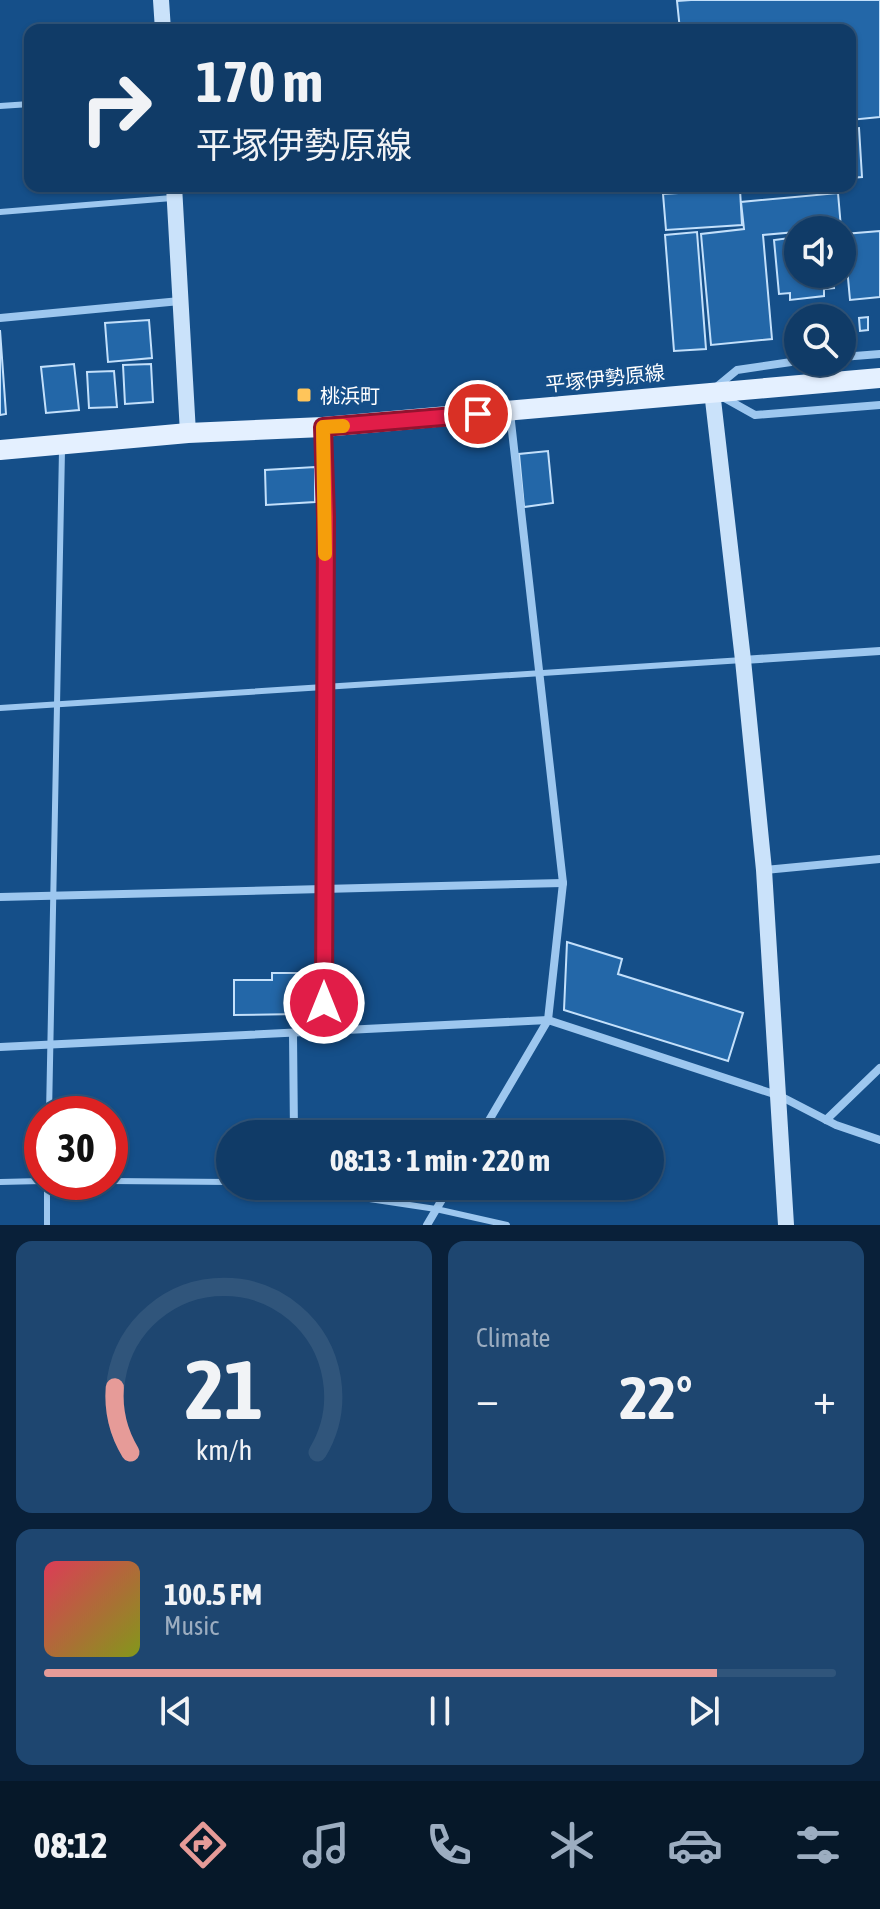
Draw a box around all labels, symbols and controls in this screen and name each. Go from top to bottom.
text: 170 m [196,50,323,114]
icon: right [64,56,168,160]
text: 平塚伊勢原線 [196,124,412,166]
map controls [784,216,856,376]
button: sound [784,216,856,288]
button: search [784,304,856,376]
street label: 平塚伊勢原線 [544,360,666,396]
pin [444,380,512,448]
place label: 桃浜町 [320,384,380,407]
marker: 桃浜町 [295,386,313,404]
icon: arrive [456,392,500,436]
position arrow [282,961,366,1045]
speed limit sign: 30 [24,1096,128,1200]
text: 08:13 · 1 min · 220 m [330,1143,550,1177]
text: Climate [476,1323,550,1353]
text: 21 [185,1341,263,1437]
text: 22° [620,1363,692,1432]
text: − [476,1373,499,1423]
text: + [813,1373,836,1423]
text: km/h [196,1433,252,1466]
text: 100.5 FM [164,1577,262,1611]
text: Music [164,1611,219,1641]
icon: previous [154,1689,198,1733]
icon: pause [418,1689,462,1733]
icon: next [682,1689,726,1733]
icon: directions [175,1817,231,1873]
icon: music [298,1817,354,1873]
icon: phone [421,1817,477,1873]
icon: climate [544,1817,600,1873]
icon: car [667,1817,723,1873]
icon: filters [790,1817,846,1873]
text: 08:12 [34,1824,108,1866]

